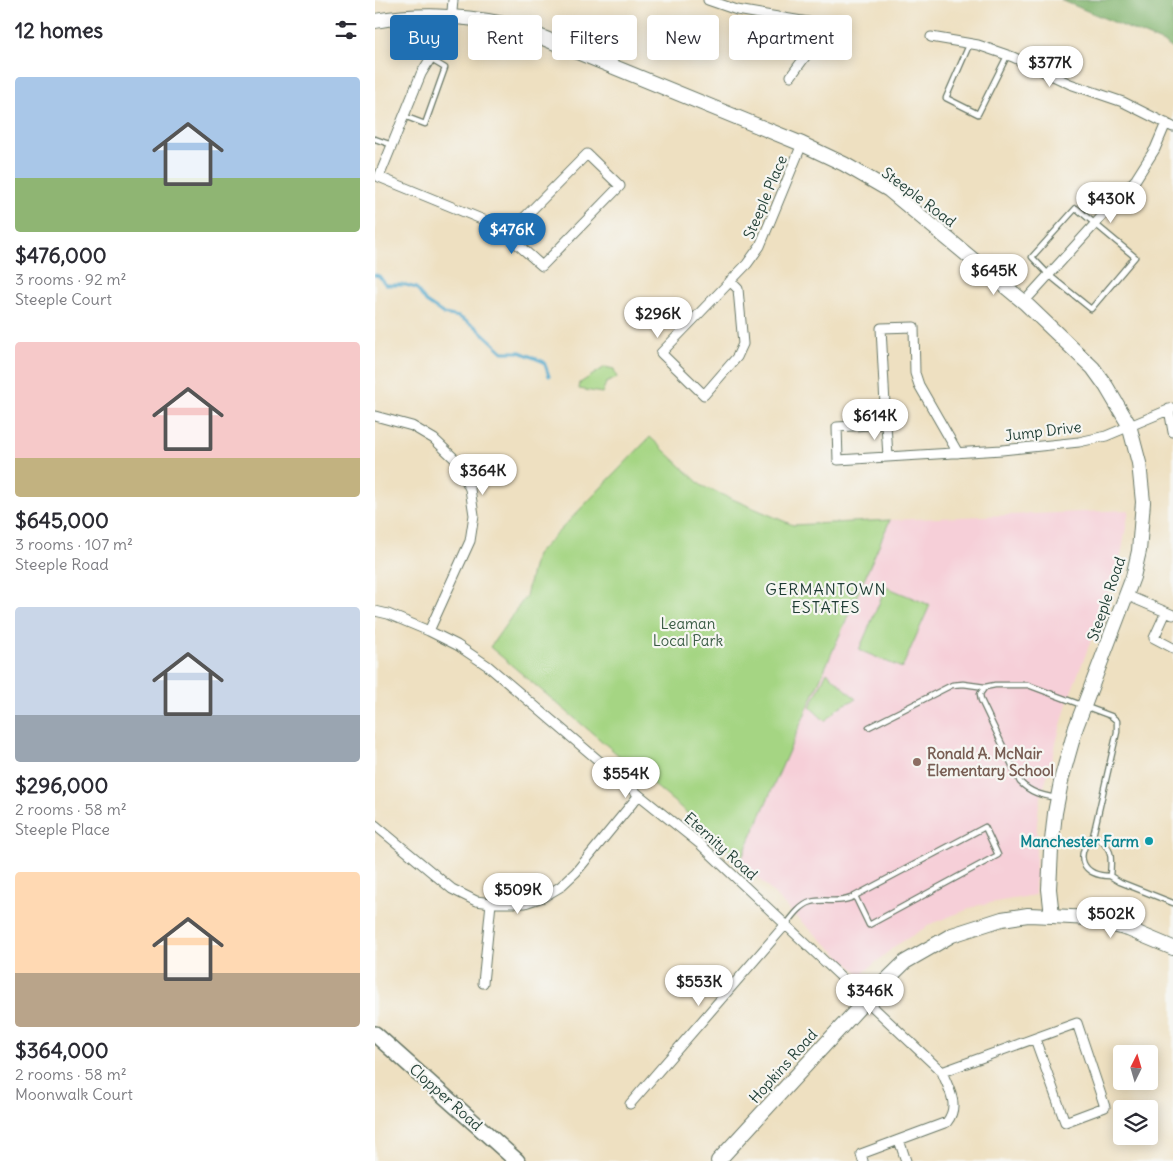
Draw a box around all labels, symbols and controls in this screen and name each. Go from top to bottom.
chip: Buy [390,15,458,60]
chip: Rent [468,15,542,60]
chip: Filters [552,15,637,60]
chip: New [647,15,719,60]
chip: Apartment [729,15,852,60]
icon: filters [332,16,360,44]
text: 12 homes [15,17,103,44]
pin: $377K [1015,46,1085,88]
text: $377K [1028,52,1072,72]
icon: home [143,109,233,199]
street label: Steeple Place [739,152,791,242]
street label: Steeple Road [878,163,960,231]
pin: $430K [1076,182,1146,224]
text: $430K [1087,188,1135,208]
pin: $476K [477,212,547,255]
text: $476K [490,219,534,239]
text: $476,000 [15,242,107,269]
pin: $645K [959,254,1029,296]
text: $645K [971,260,1017,280]
text: 3 rooms · 92 m² [15,269,127,289]
text: Steeple Court [15,289,112,309]
pin: $296K [623,296,693,339]
text: $296K [635,303,681,323]
icon: home [143,374,233,464]
pin: $614K [840,398,910,441]
text: $614K [853,405,897,425]
street label: Jump Drive [1004,417,1082,445]
pin: $364K [448,454,518,496]
text: $364K [460,460,506,480]
text: $645,000 [15,507,109,534]
text: 3 rooms · 107 m² [15,534,133,554]
text: Steeple Road [15,554,109,574]
street label: Steeple Road [1083,554,1129,644]
district label: GERMANTOWN ESTATES [765,579,887,617]
park label: Leaman Local Park [653,614,724,650]
icon: home [143,639,233,729]
place label: Ronald A. McNair Elementary School [927,744,1054,781]
pin: $554K [591,756,661,799]
marker: Ronald A. McNair Elementary School [911,756,923,768]
text: $554K [603,763,649,783]
text: $296,000 [15,772,108,799]
text: 2 rooms · 58 m² [15,799,127,819]
street label: Eternity Road [680,808,762,884]
text: Steeple Place [15,819,110,839]
place label: Manchester Farm [1020,832,1139,851]
marker: Manchester Farm [1143,835,1155,847]
pin: $509K [483,872,553,915]
text: $509K [494,879,542,899]
pin: $502K [1076,896,1146,939]
text: $502K [1087,903,1135,923]
icon: home [143,904,233,994]
pin: $553K [664,964,734,1007]
text: $553K [676,971,722,991]
pin: $346K [835,974,905,1016]
text: $346K [847,980,893,1000]
street label: Hopkins Road [745,1025,821,1107]
text: $364,000 [15,1037,109,1064]
north arrow [1113,1045,1157,1090]
map controls [1113,1045,1158,1145]
street label: Clopper Road [406,1059,487,1135]
text: 2 rooms · 58 m² [15,1064,127,1084]
text: Moonwalk Court [15,1084,133,1104]
button: layers [1113,1100,1158,1145]

